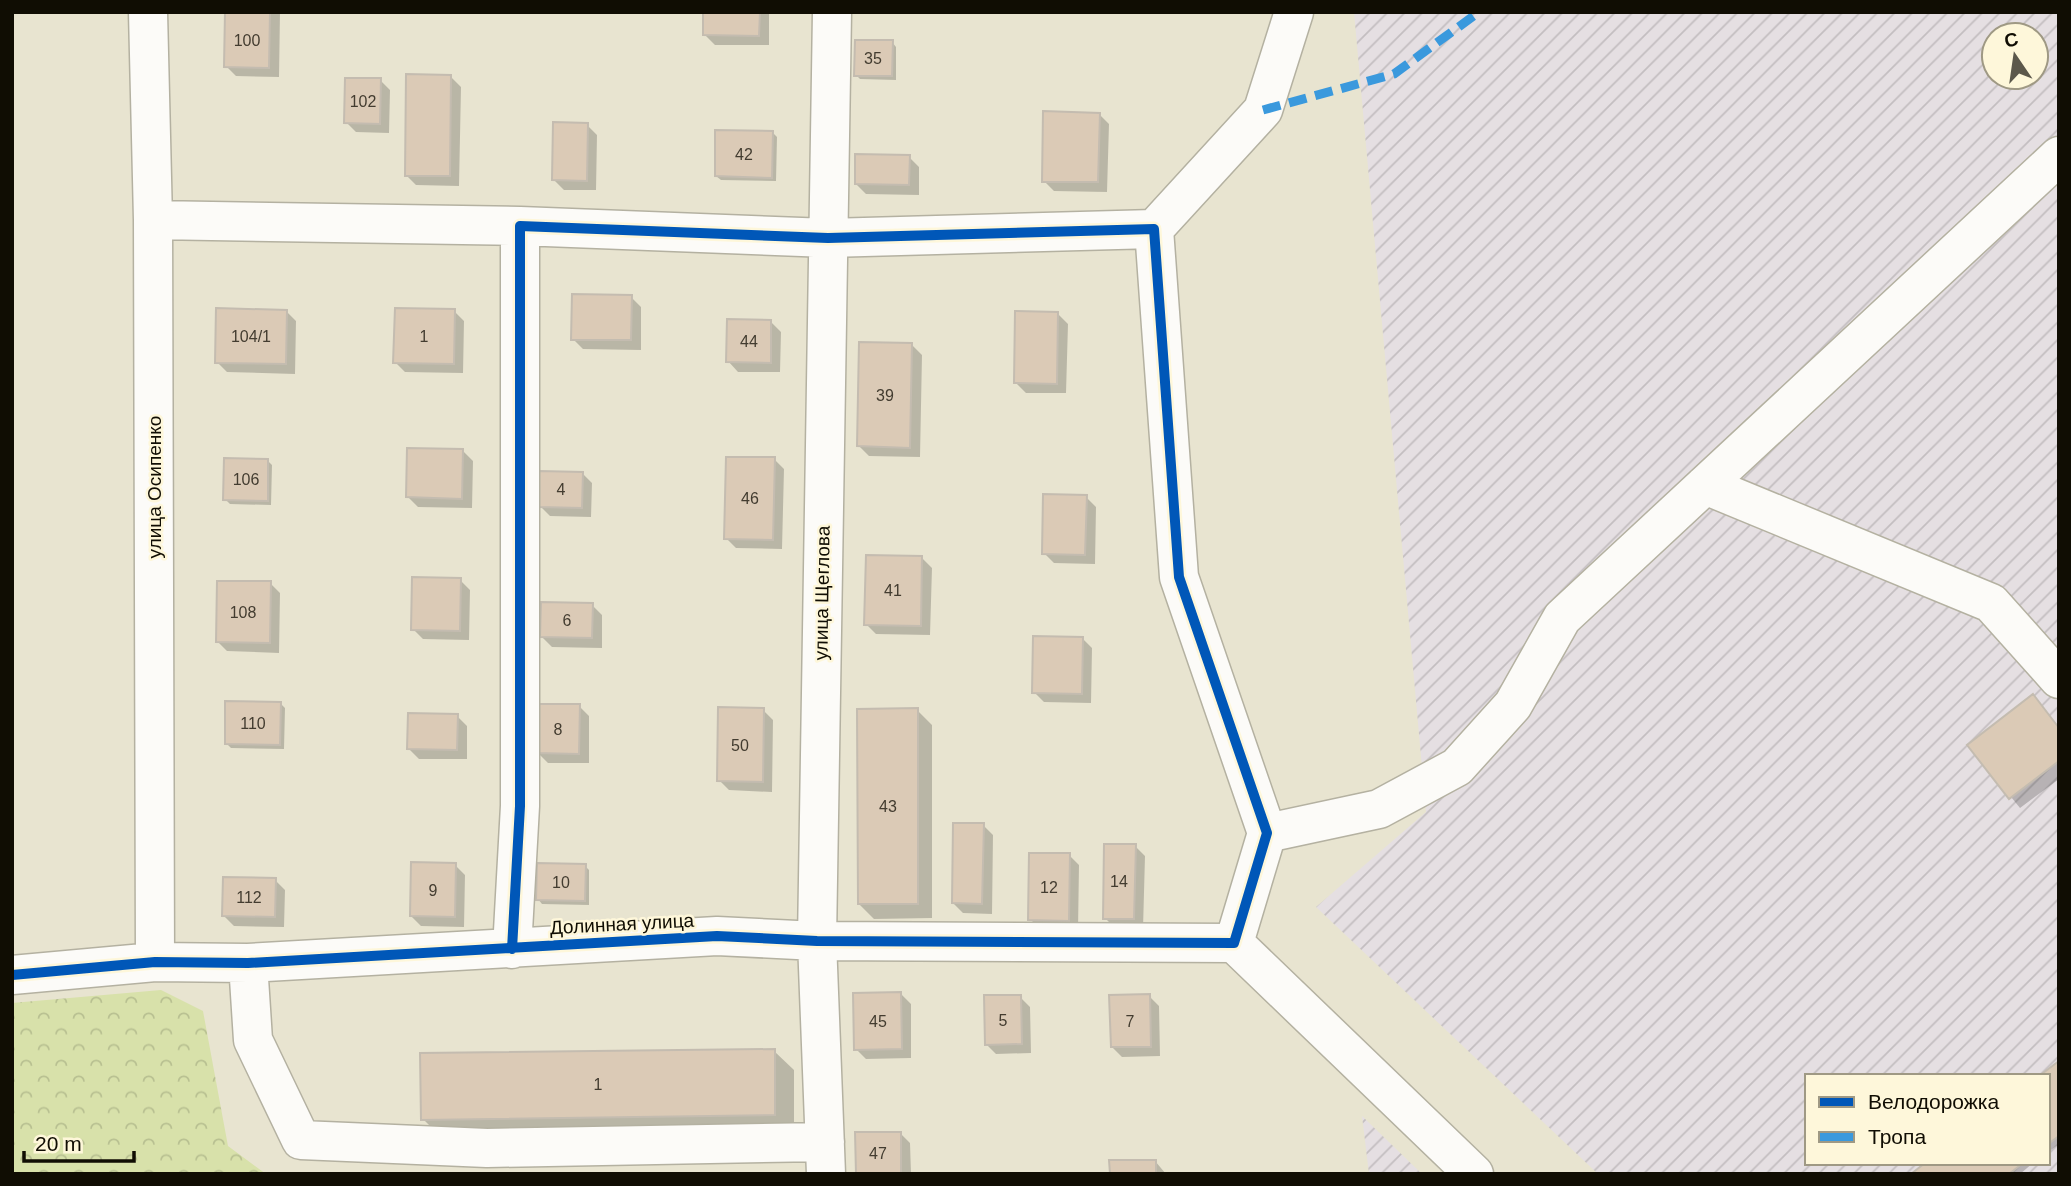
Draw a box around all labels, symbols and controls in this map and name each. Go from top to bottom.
north arrow [1980,21,2050,91]
text: С [2002,28,2021,52]
house number: 100 [234,32,260,49]
house number: 35 [864,50,882,67]
house number: 102 [350,93,376,110]
house number: 42 [735,146,753,163]
house number: 104/1 [231,328,271,345]
house number: 1 [420,328,429,345]
house number: 44 [740,333,758,350]
house number: 39 [876,387,894,404]
street label: улица Осипенко [144,416,165,558]
house number: 106 [233,471,259,488]
house number: 4 [557,481,566,498]
house number: 46 [741,490,759,507]
street label: улица Щеглова [810,525,834,661]
house number: 41 [884,582,902,599]
house number: 108 [230,604,256,621]
house number: 6 [563,612,572,629]
house number: 110 [240,715,266,732]
house number: 8 [554,721,563,738]
house number: 50 [731,737,749,754]
house number: 43 [879,798,897,815]
house number: 14 [1110,873,1128,890]
house number: 10 [552,874,570,891]
house number: 12 [1040,879,1058,896]
house number: 9 [429,882,438,899]
house number: 112 [236,889,262,906]
street label: Долинная улица [549,910,695,938]
house number: 5 [999,1012,1008,1029]
house number: 45 [869,1013,887,1030]
house number: 7 [1126,1013,1135,1030]
legend [1805,1074,2050,1165]
house number: 1 [594,1076,603,1093]
text: Велодорожка [1868,1090,1999,1113]
scale bar [24,1120,135,1164]
text: Тропа [1868,1125,1926,1148]
text: 20 m [35,1132,82,1155]
house number: 47 [869,1145,887,1162]

